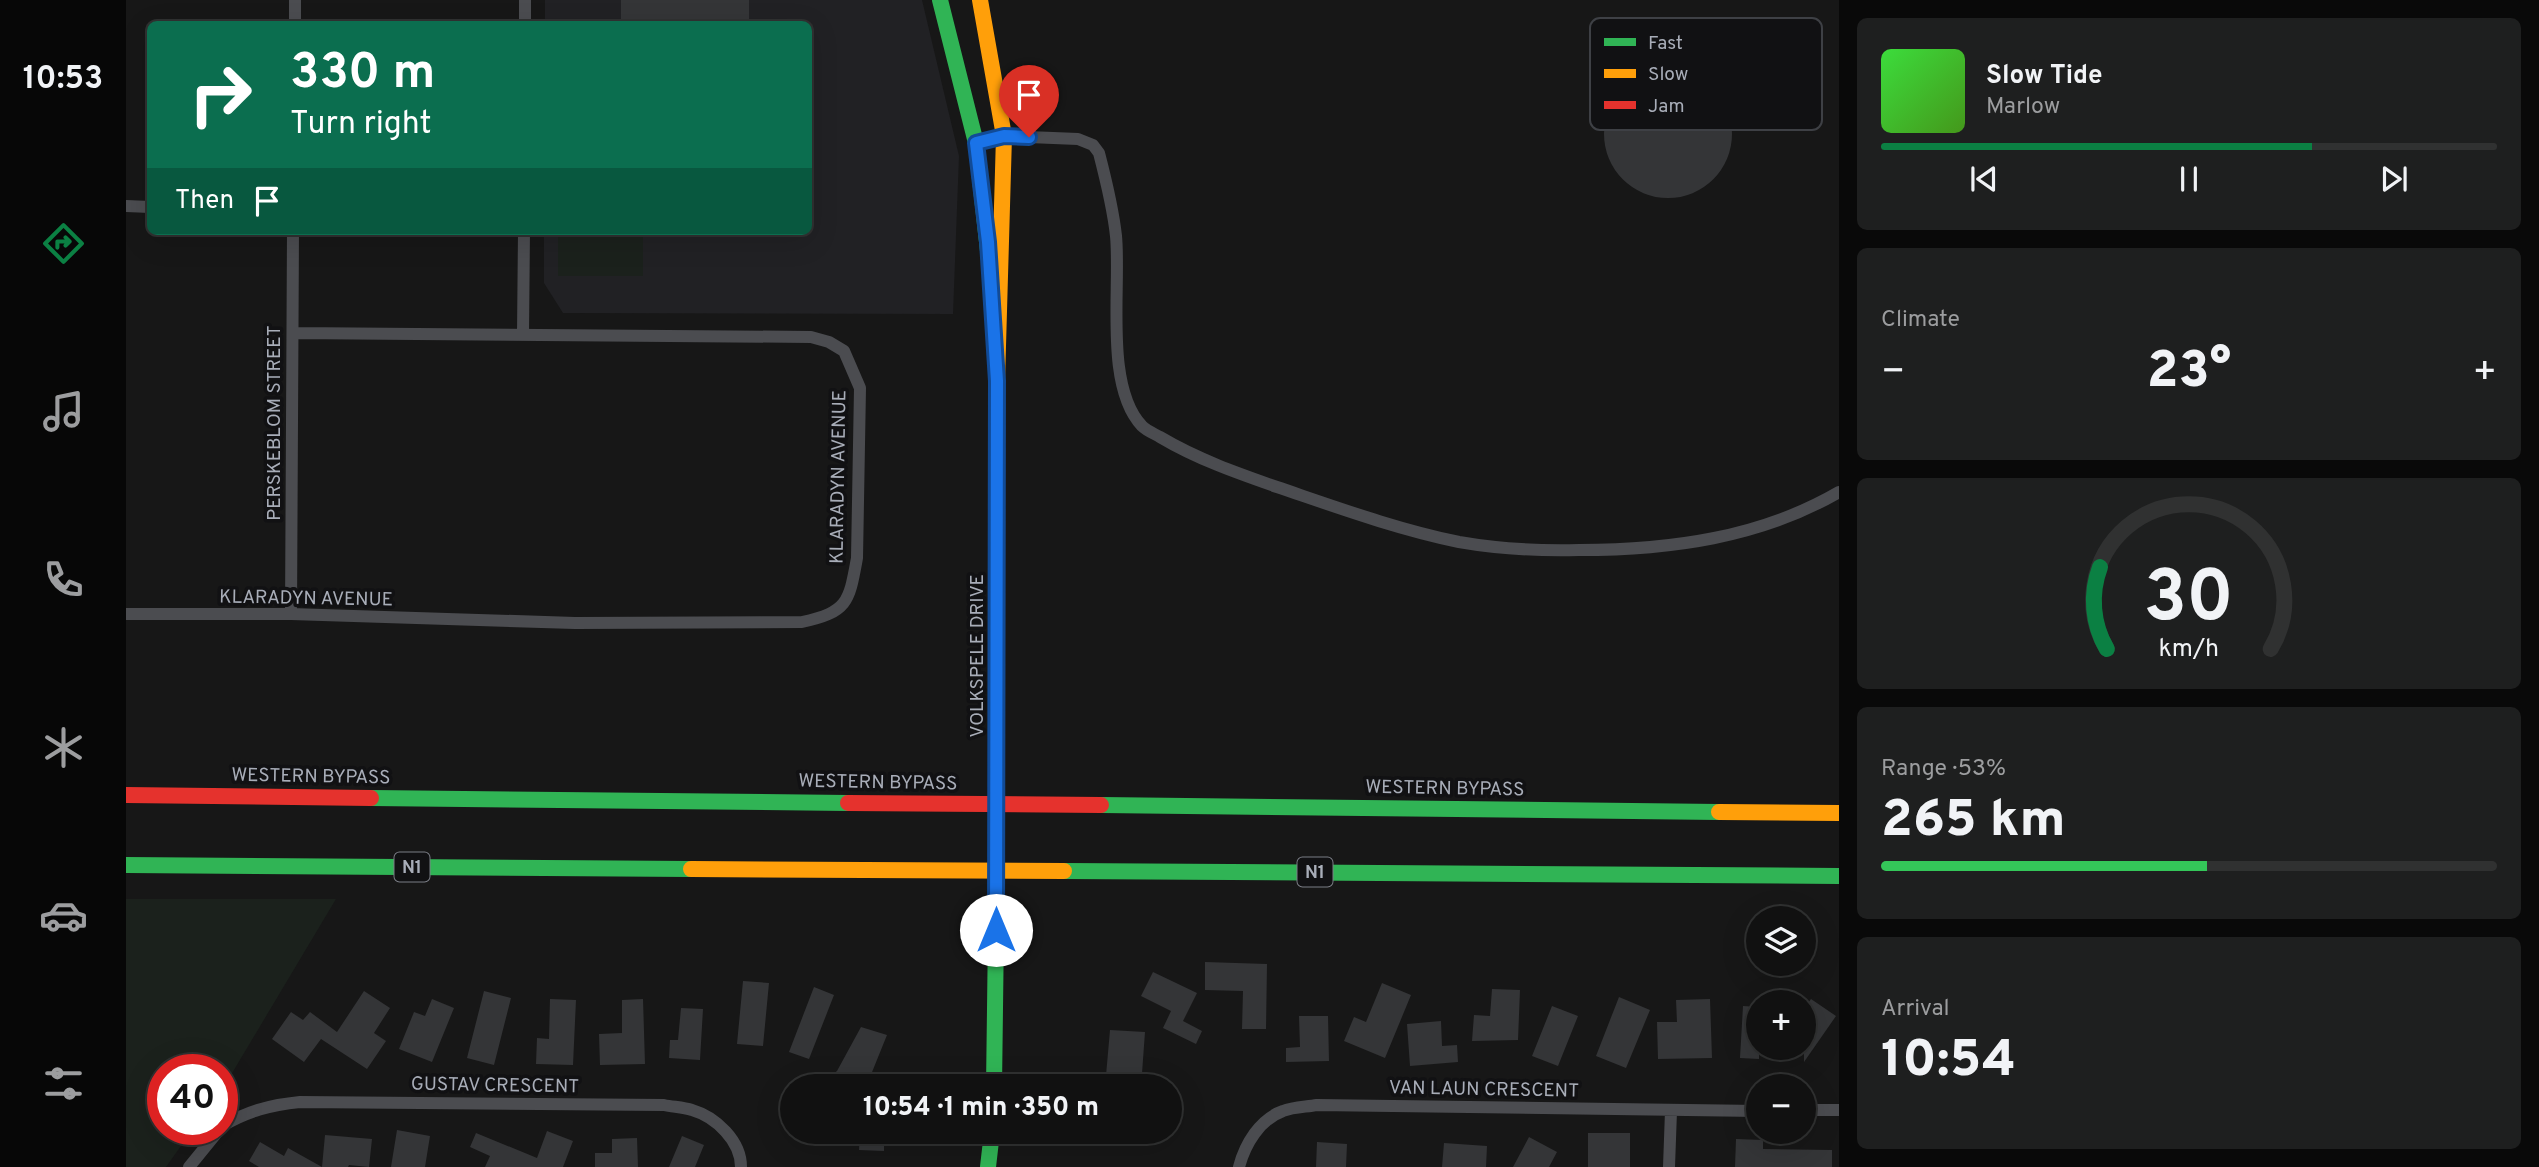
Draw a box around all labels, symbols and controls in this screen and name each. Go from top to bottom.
legend [1590,18,1822,130]
text: Fast [1648,32,1683,56]
text: 330 m [290,44,435,106]
icon: right [175,49,266,140]
text: 10:53 [23,60,103,100]
text: Slow Tide [1986,60,2103,93]
text: Slow [1648,63,1688,87]
pin [999,65,1059,137]
icon: arrive [1010,76,1048,114]
text: Marlow [1986,93,2060,122]
text: Jam [1648,95,1685,119]
text: Turn right [290,105,432,145]
icon: previous [1965,160,2003,198]
icon: pause [2170,160,2208,198]
icon: next [2375,160,2413,198]
icon: arrive [248,182,286,220]
text: Then [175,185,234,218]
icon: directions [39,219,88,268]
text: Climate [1881,306,1960,335]
street label: PERSKEBLOM STREET [263,325,287,521]
text: 23° [2147,340,2231,406]
text: − [1881,349,1906,398]
text: + [2472,349,2497,398]
icon: music [39,387,88,436]
street label: KLARADYN AVENUE [825,390,853,564]
icon: phone [39,555,88,604]
text: 30 [2144,556,2234,648]
street label: VOLKSPELE DRIVE [966,574,990,738]
street label: KLARADYN AVENUE [219,585,393,613]
text: km/h [2159,634,2219,666]
icon: climate [39,723,88,772]
text: Range · 53% [1881,755,2006,784]
street label: WESTERN BYPASS [231,764,391,790]
street label: WESTERN BYPASS [798,770,958,796]
street label: WESTERN BYPASS [1365,776,1525,802]
text: 265 km [1881,789,2065,855]
road number: N1 [394,852,430,882]
road number: N1 [1298,858,1332,886]
icon: car [39,891,88,940]
position arrow [959,893,1033,967]
map controls [1746,906,1816,1144]
button: layers [1746,906,1816,976]
button: + [1746,990,1816,1060]
text: Arrival [1881,995,1950,1024]
text: 10:54 [1881,1029,2016,1095]
speed limit sign: 40 [147,1054,238,1145]
icon: filters [39,1059,88,1108]
street label: GUSTAV CRESCENT [411,1073,579,1099]
button: − [1746,1074,1816,1144]
street label: VAN LAUN CRESCENT [1389,1076,1579,1104]
text: 10:54 · 1 min · 350 m [863,1092,1099,1125]

